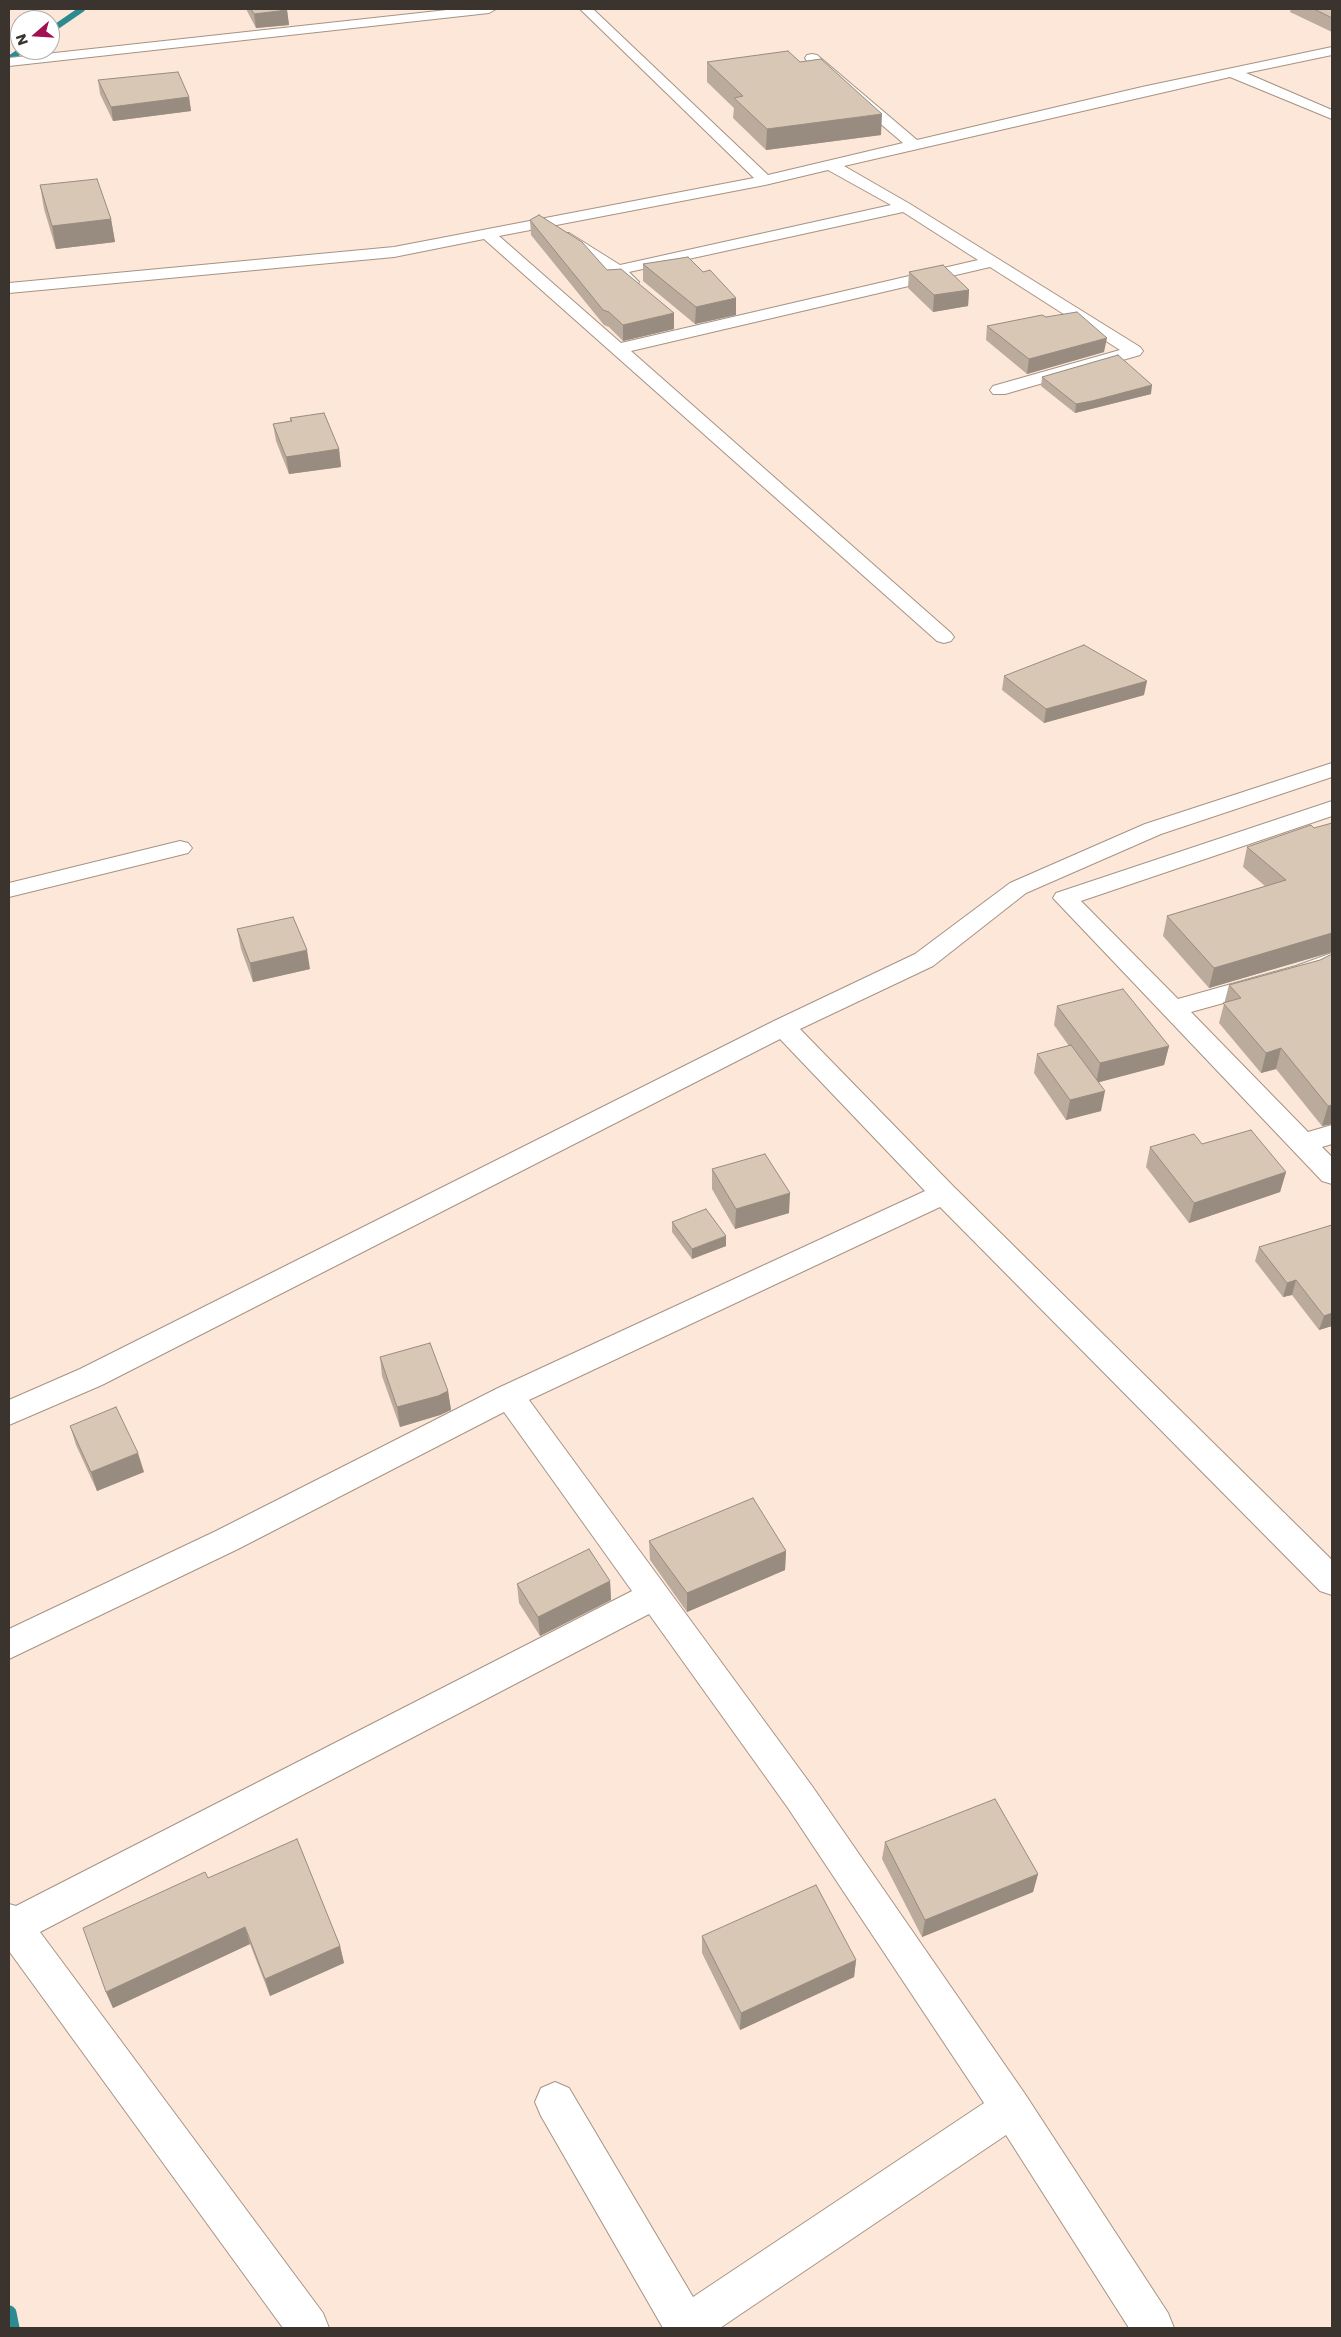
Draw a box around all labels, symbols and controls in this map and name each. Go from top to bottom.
north arrow [10,10,60,60]
text: N [11,31,33,48]

